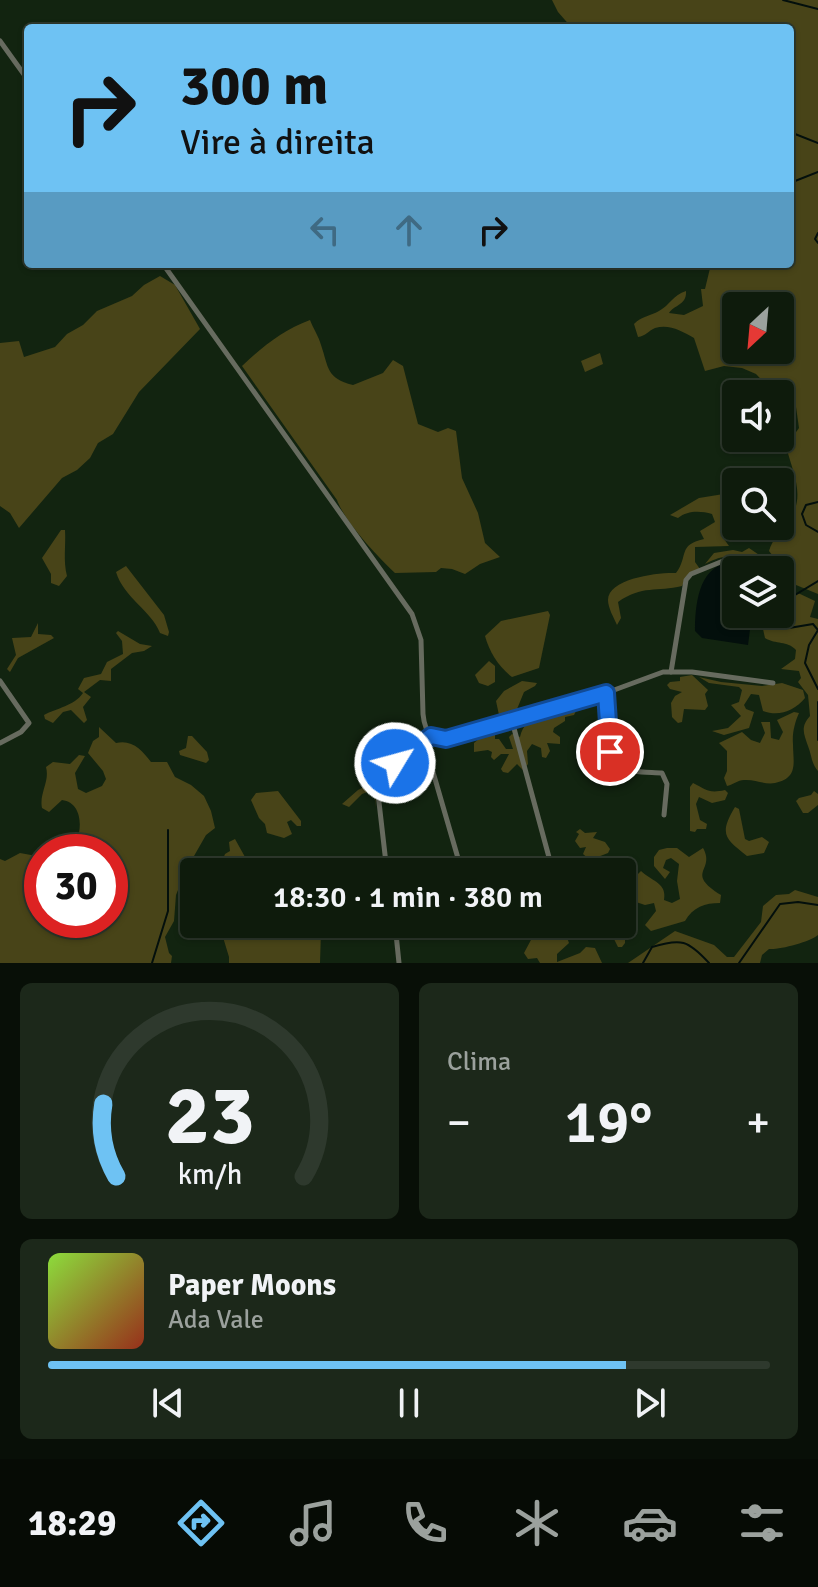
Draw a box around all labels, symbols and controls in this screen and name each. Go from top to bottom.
text: 300 m [180,51,328,120]
icon: right [48,56,152,160]
text: Vire à direita [180,120,375,165]
icon: left [303,208,347,252]
icon: ahead [387,208,431,252]
icon: right [471,208,515,252]
north arrow [722,292,794,364]
map controls [722,292,794,628]
button: sound [722,380,794,452]
button: search [722,468,794,540]
button: layers [722,556,794,628]
pin [576,718,644,786]
position arrow [353,721,437,805]
icon: arrive [588,730,632,774]
speed limit sign: 30 [24,834,128,938]
text: 18:30 · 1 min · 380 m [273,879,543,916]
text: Clima [447,1046,511,1078]
text: 23 [165,1065,254,1167]
text: 19° [565,1086,652,1160]
text: − [447,1096,471,1150]
text: + [746,1096,770,1150]
text: km/h [177,1157,242,1192]
text: Paper Moons [168,1267,336,1304]
text: Ada Vale [168,1304,264,1336]
icon: previous [146,1381,190,1425]
icon: pause [387,1381,431,1425]
icon: next [628,1381,672,1425]
icon: directions [173,1495,229,1551]
icon: music [285,1495,341,1551]
icon: phone [397,1495,453,1551]
icon: climate [509,1495,565,1551]
icon: car [622,1495,678,1551]
icon: filters [734,1495,790,1551]
text: 18:29 [28,1501,116,1546]

